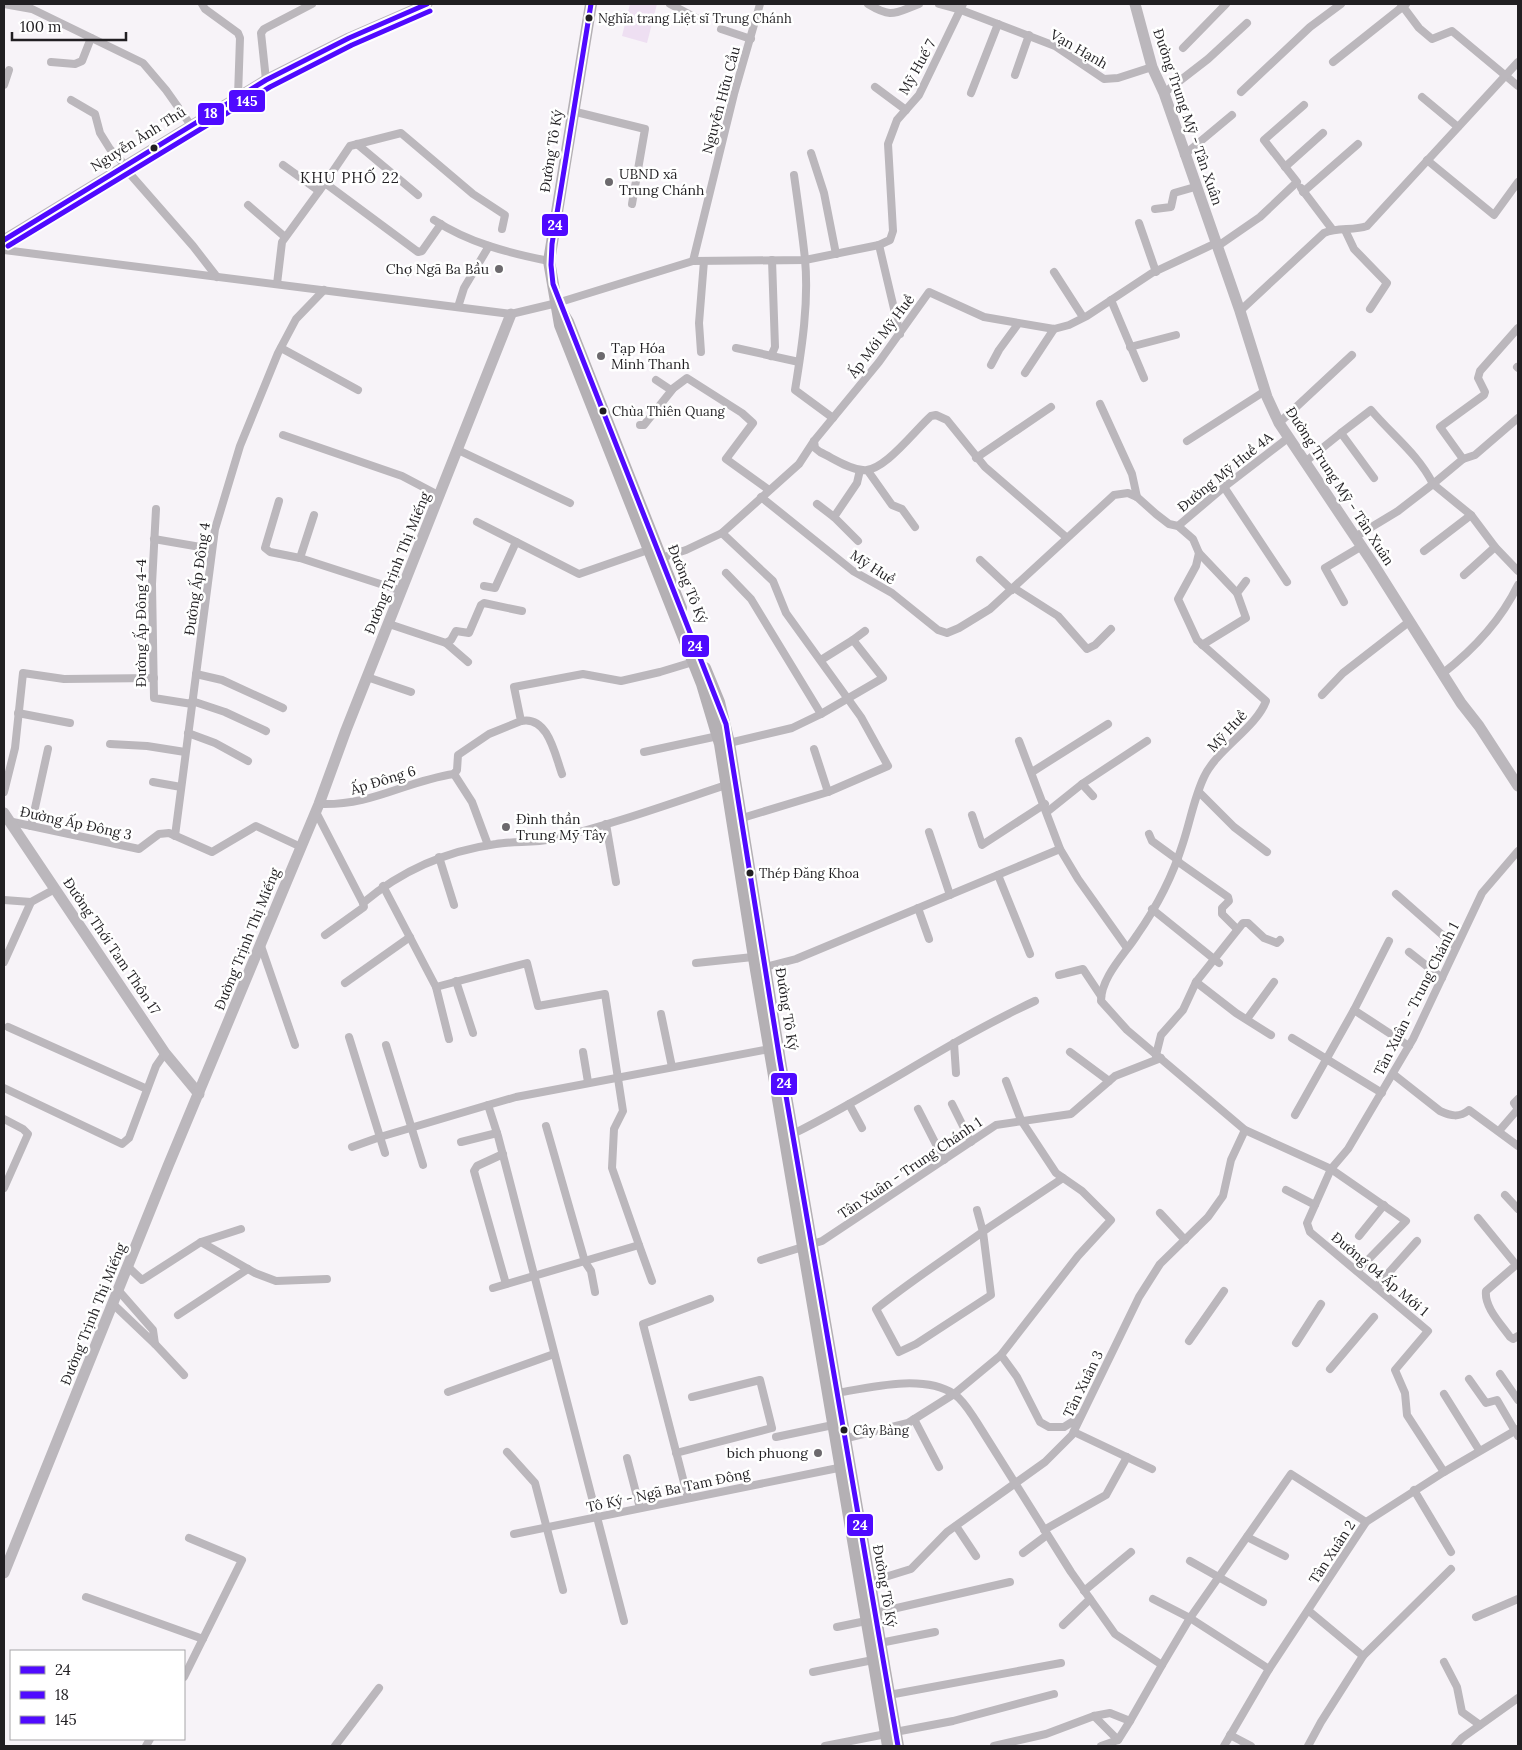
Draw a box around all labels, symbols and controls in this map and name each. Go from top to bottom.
scale bar [12,10,126,42]
place label: Nghĩa trang Liệt sĩ Trung Chánh [598,10,792,27]
marker: Nghĩa trang Liệt sĩ Trung Chánh [584,13,594,23]
text: 100 m [20,17,61,36]
street label: Vạn Hạnh [1046,25,1111,73]
street label: Đường Trung Mỹ - Tân Xuân [1149,26,1227,208]
street label: Mỹ Huế 7 [894,36,940,98]
street label: Nguyễn Hữu Cầu [698,44,744,156]
line badge: 145 [228,89,266,113]
text: 145 [237,92,258,110]
line badge: 18 [197,102,225,126]
street label: Nguyễn Ảnh Thủ [87,103,189,175]
text: 18 [204,104,218,122]
street label: Đường Tô Ký [536,108,567,194]
unlabelled marker [149,143,159,153]
place label: UBND xã Trung Chánh [619,165,704,199]
district label: KHU PHỐ 22 [300,167,400,187]
marker: UBND xã Trung Chánh [603,176,615,188]
line badge: 24 [541,213,569,237]
text: 24 [547,216,563,234]
place label: Chợ Ngã Ba Bầu [386,260,489,278]
marker: Chợ Ngã Ba Bầu [493,263,505,275]
street label: Ấp Mới Mỹ Huề [843,290,919,382]
place label: Tạp Hóa Minh Thanh [611,339,690,373]
marker: Tạp Hóa Minh Thanh [595,350,607,362]
place label: Chùa Thiên Quang [612,403,726,420]
street label: Đường Trung Mỹ - Tân Xuân [1282,403,1398,569]
marker: Chùa Thiên Quang [598,406,608,416]
street label: Đường Mỹ Huề 4A [1174,428,1276,516]
street label: Đường Trịnh Thị Miếng [360,489,434,637]
street label: Đường Ấp Đông 4 [180,521,214,637]
street label: Đường Tô Ký [664,542,712,627]
street label: Mỹ Huề [847,546,899,589]
street label: Đường Ấp Đông 4-4 [132,558,150,687]
line badge: 24 [681,634,710,658]
text: 24 [687,637,703,655]
street label: Mỹ Huề [1203,706,1251,756]
street label: Ấp Đông 6 [347,762,418,799]
street label: Đường Ấp Đông 3 [18,802,134,844]
place label: Đình thần Trung Mỹ Tây [516,810,607,844]
marker: Đình thần Trung Mỹ Tây [500,821,512,833]
street label: Đường Trịnh Thị Miếng [210,865,284,1013]
place label: Thép Đăng Khoa [759,865,859,882]
marker: Thép Đăng Khoa [745,868,755,878]
street label: Đường Thới Tam Thôn 17 [59,874,165,1018]
street label: Tân Xuân - Trung Chánh 1 [1369,919,1463,1079]
street label: Đường Tô Ký [772,966,803,1052]
line badge: 24 [770,1072,798,1096]
text: 24 [776,1074,792,1092]
street label: Tân Xuân - Trung Chánh 1 [835,1113,985,1223]
street label: Đường 04 Ấp Mới 1 [1328,1228,1432,1320]
street label: Đường Trịnh Thị Miếng [56,1240,130,1388]
street label: Tân Xuân 3 [1059,1347,1107,1421]
place label: Cây Bàng [853,1422,910,1439]
marker: Cây Bàng [839,1425,849,1435]
place label: bich phuong [727,1444,808,1462]
marker: bich phuong [812,1447,824,1459]
street label: Tô Ký - Ngã Ba Tam Đông [585,1464,752,1516]
line badge: 24 [846,1513,874,1537]
text: 24 [852,1516,868,1534]
street label: Tân Xuân 2 [1305,1517,1359,1587]
street label: Đường Tô Ký [869,1543,901,1629]
legend [10,1650,185,1740]
text: 24 [55,1660,71,1679]
text: 18 [55,1685,69,1704]
text: 145 [55,1710,77,1729]

